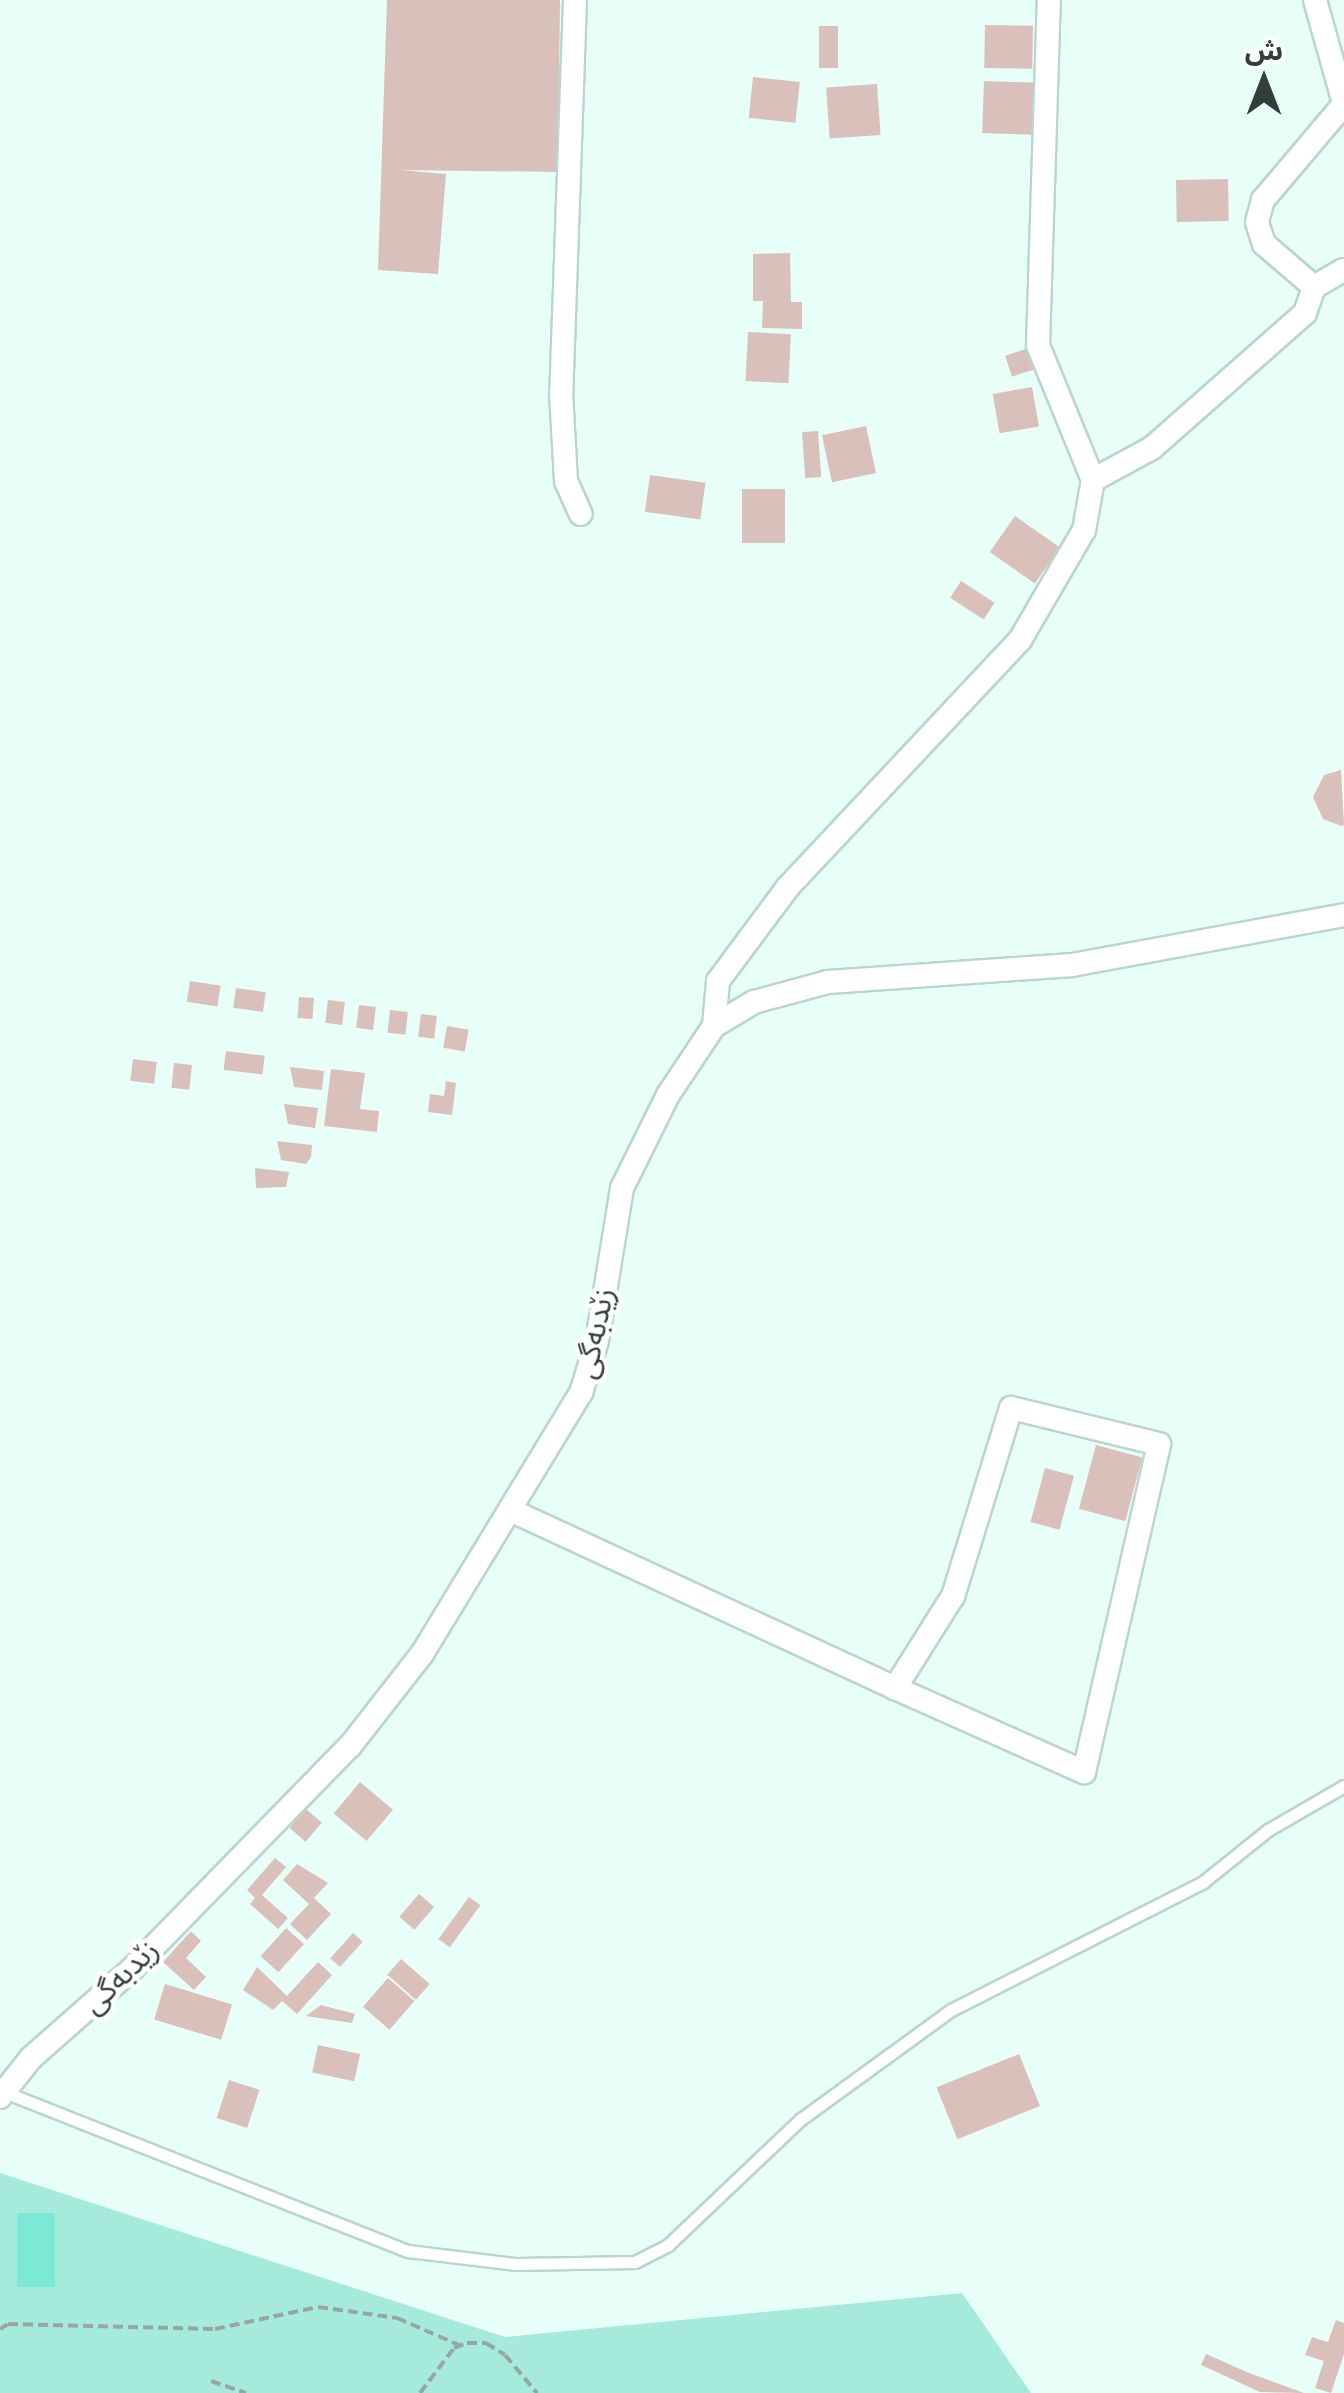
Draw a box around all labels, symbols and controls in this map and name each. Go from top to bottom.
north arrow [1214,30,1314,130]
text: ش [1245,31,1283,68]
street label: زێدبەگی [567,1284,621,1382]
street label: زێدبەگی [74,1931,166,2021]

